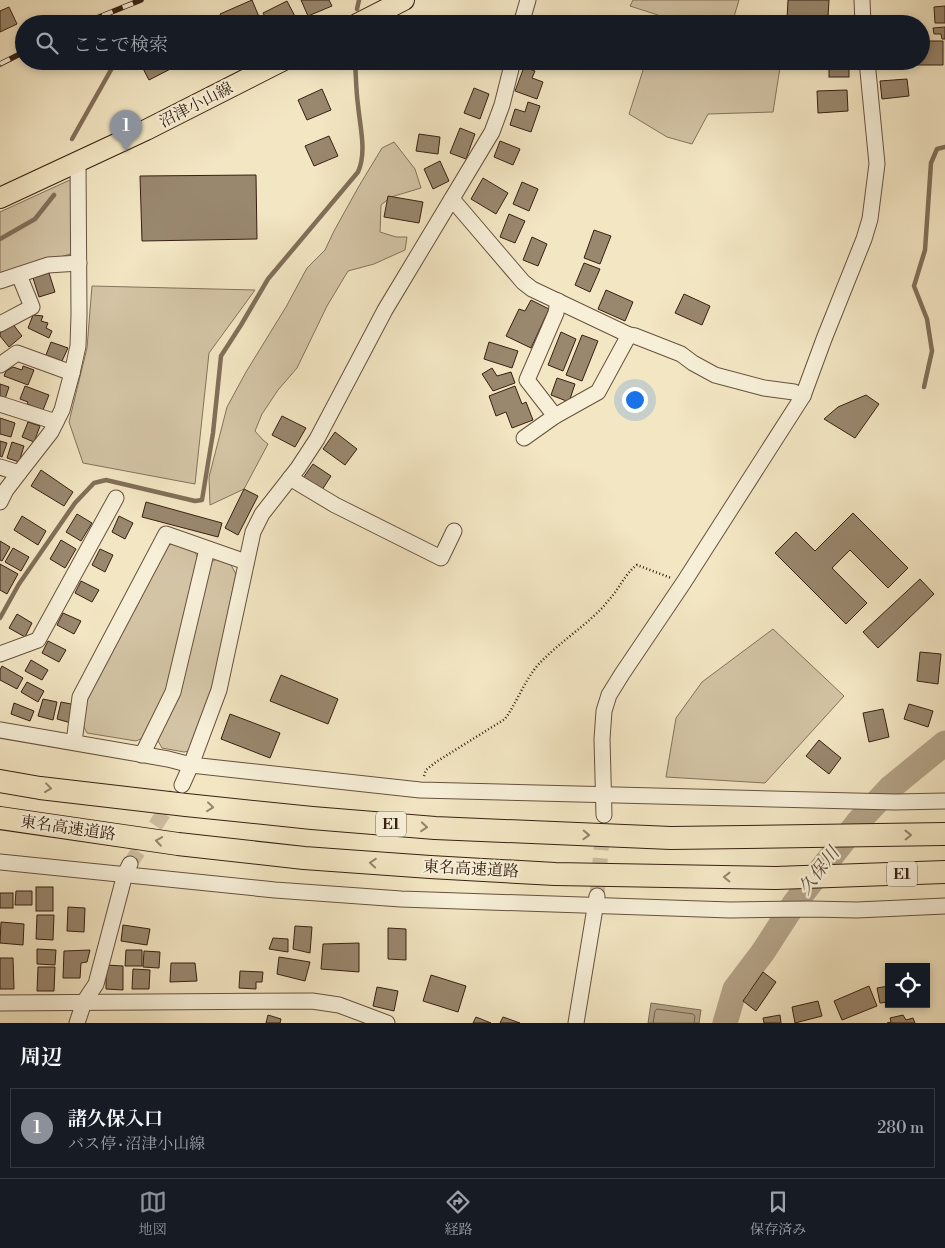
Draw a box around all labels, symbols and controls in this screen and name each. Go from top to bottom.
search box [15,15,930,70]
icon: search [33,29,61,57]
text: ここで検索 [73,33,168,57]
street label: 沼津小山線 [156,78,236,132]
pin: 1 [110,110,142,151]
your location [622,387,648,413]
one-way arrow [44,782,52,793]
one-way arrow [206,801,214,812]
street label: 東名高速道路 [19,811,117,845]
road number: E1 [376,812,406,836]
one-way arrow [420,821,428,832]
one-way arrow [582,829,590,840]
one-way arrow [905,829,913,840]
one-way arrow [154,836,162,847]
water label: 久保川 [793,841,846,899]
one-way arrow [368,857,376,868]
street label: 東名高速道路 [423,857,519,881]
road number: E1 [887,862,917,886]
one-way arrow [723,872,731,883]
map controls [885,963,930,1008]
button: locate [885,963,930,1008]
text: 周辺 [20,1045,62,1071]
text: 諸久保入口 [68,1107,163,1131]
text: 1 [33,1118,41,1138]
text: 280 m [877,1118,924,1138]
text: バス停 · 沼津小山線 [68,1134,205,1154]
tab: 地図 [139,1188,167,1239]
tab: 経路 [444,1188,472,1239]
tab: 保存済み [750,1188,806,1239]

